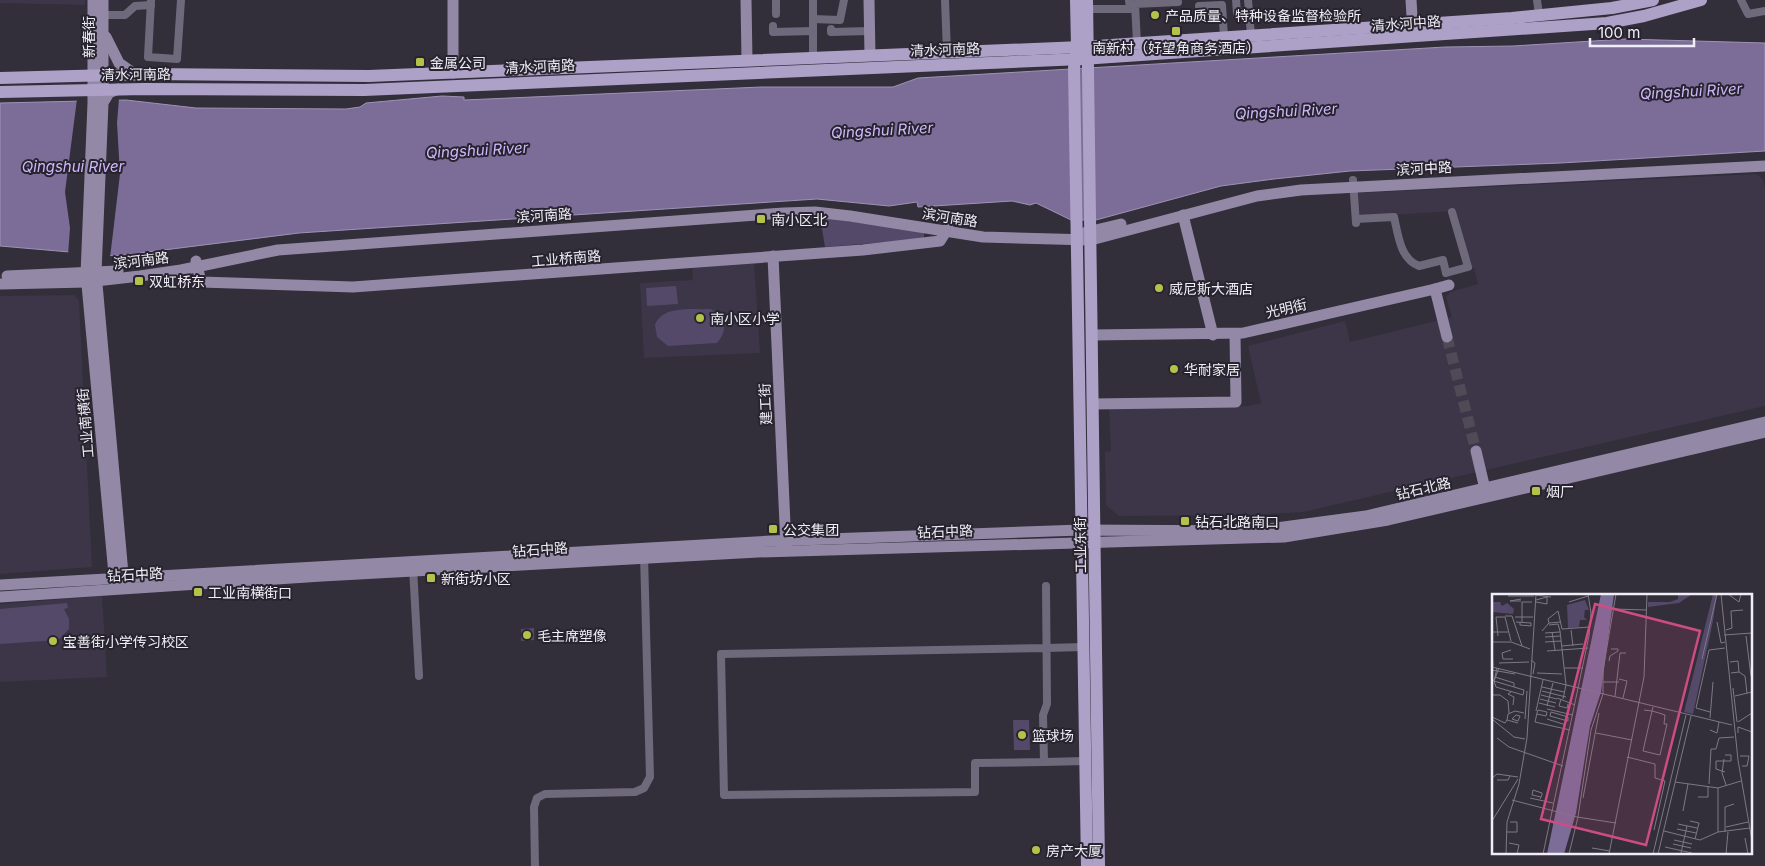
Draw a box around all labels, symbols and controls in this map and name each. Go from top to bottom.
place label: 产品质量、特种设备监督检验所 [1165,7,1361,24]
marker: 产品质量、特种设备监督检验所 [1149,9,1161,21]
street label: 清水河中路 [1370,12,1442,34]
scale bar [1590,15,1694,47]
street label: 新春街 [80,16,97,58]
text: 100 m [1598,23,1640,42]
marker: 南新村（好望角商务酒店） [1170,25,1182,37]
street label: 清水河南路 [910,39,980,59]
place label: 南新村（好望角商务酒店） [1092,39,1260,56]
place label: 金属公司 [430,54,486,71]
marker: 金属公司 [414,56,426,68]
street label: 清水河南路 [505,56,575,76]
street label: 清水河南路 [101,65,171,83]
water label: Qingshui River [1639,79,1743,103]
water label: Qingshui River [1234,99,1338,123]
water label: Qingshui River [830,118,934,142]
water label: Qingshui River [425,138,529,162]
water label: Qingshui River [22,157,125,176]
street label: 滨河中路 [1396,158,1452,178]
street label: 滨河南路 [921,204,979,230]
street label: 滨河南路 [515,205,573,225]
place label: 南小区北 [771,211,827,228]
marker: 南小区北 [755,213,767,225]
street label: 工业桥南路 [530,246,602,270]
street label: 滨河南路 [112,248,170,272]
place label: 双虹桥东 [149,273,205,290]
marker: 双虹桥东 [133,275,145,287]
place label: 威尼斯大酒店 [1169,280,1253,297]
marker: 威尼斯大酒店 [1153,282,1165,294]
street label: 光明街 [1264,295,1308,321]
place label: 南小区小学 [710,310,780,327]
marker: 南小区小学 [694,312,706,324]
place label: 华耐家居 [1184,361,1240,378]
marker: 华耐家居 [1168,363,1180,375]
street label: 建工街 [755,383,775,425]
street label: 工业南横街 [73,387,97,459]
street label: 钻石北路 [1394,473,1452,503]
place label: 烟厂 [1546,483,1574,500]
marker: 烟厂 [1530,485,1542,497]
place label: 钻石北路南口 [1195,513,1279,530]
marker: 钻石北路南口 [1179,515,1191,527]
street label: 工业东街 [1071,517,1089,573]
place label: 公交集团 [783,521,839,538]
street label: 钻石中路 [917,522,973,540]
marker: 公交集团 [767,523,779,535]
street label: 钻石中路 [511,539,569,559]
street label: 钻石中路 [107,564,163,584]
place label: 新街坊小区 [441,570,511,587]
marker: 新街坊小区 [425,572,437,584]
place label: 工业南横街口 [208,584,292,601]
marker: 工业南横街口 [192,586,204,598]
inset map [1492,594,1752,854]
place label: 毛主席塑像 [537,627,607,644]
marker: 毛主席塑像 [521,629,533,641]
place label: 宝善街小学传习校区 [63,633,189,650]
marker: 宝善街小学传习校区 [47,635,59,647]
place label: 篮球场 [1032,727,1074,744]
marker: 篮球场 [1016,729,1028,741]
place label: 房产大厦 [1046,842,1102,859]
marker: 房产大厦 [1030,844,1042,856]

